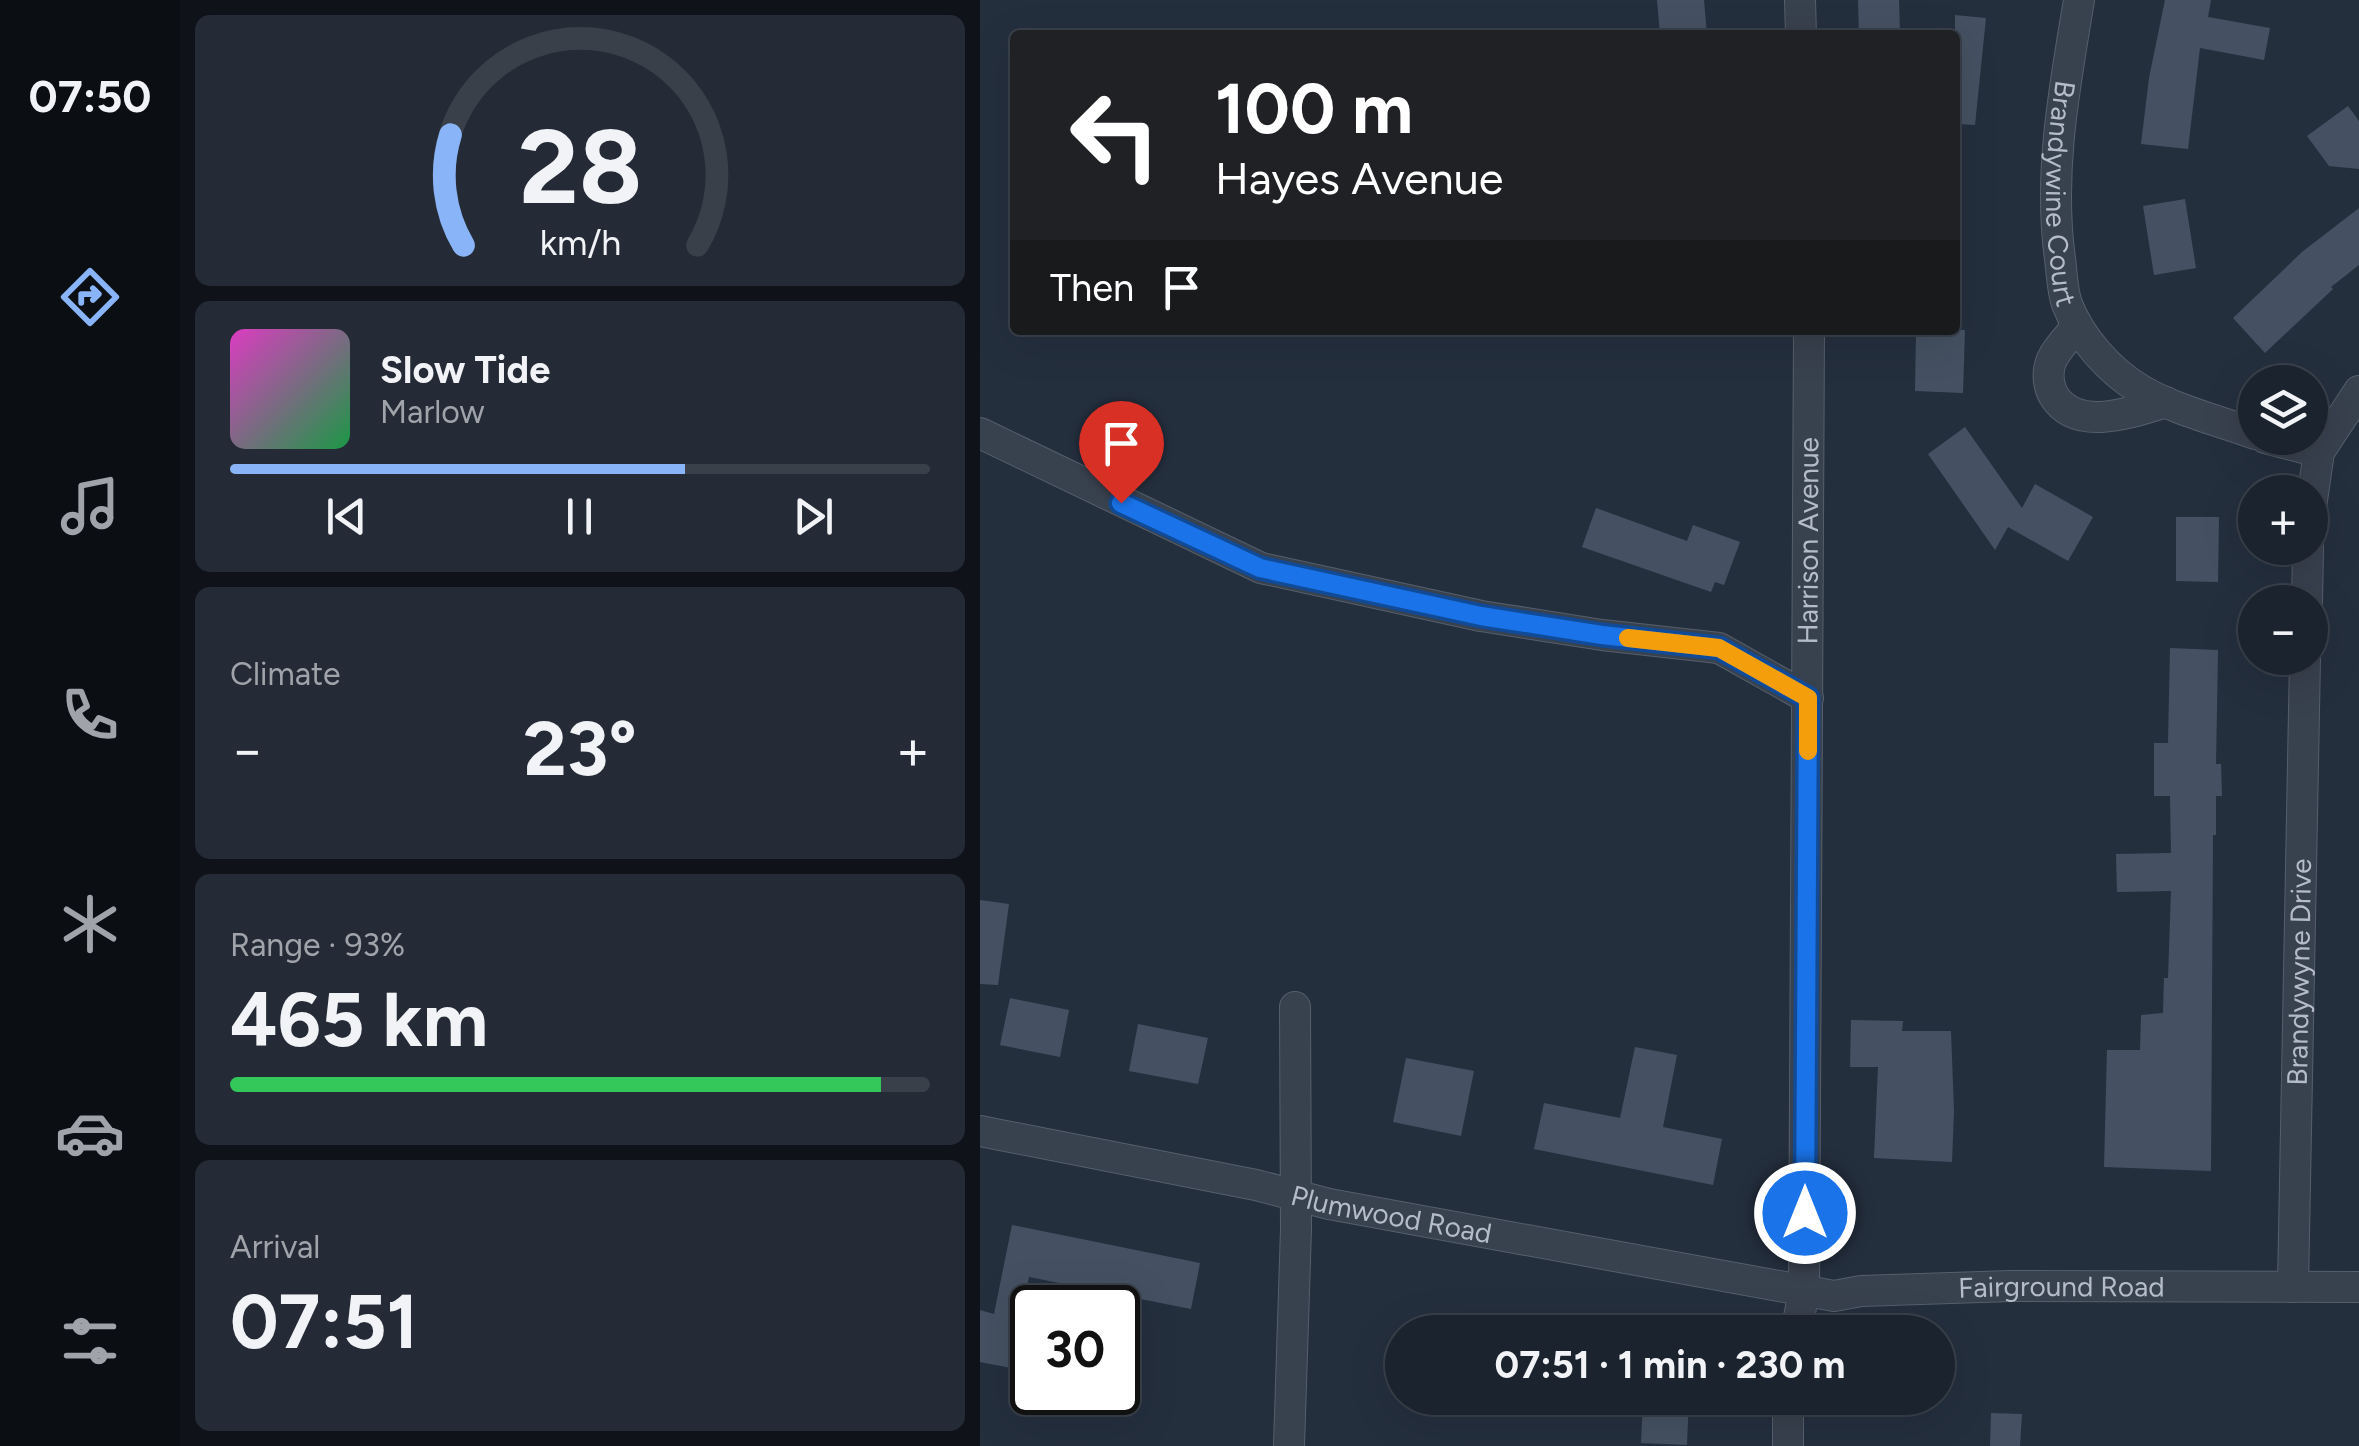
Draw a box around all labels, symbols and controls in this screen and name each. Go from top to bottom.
text: 100 m [1215,66,1413,151]
text: 07:50 [28,69,152,123]
icon: left [1050,70,1180,200]
street label: Brandywine Court [2039,79,2084,310]
text: 28 [518,104,642,229]
text: Hayes Avenue [1215,151,1503,205]
text: km/h [539,221,621,264]
icon: arrive [1154,260,1209,315]
icon: directions [55,262,125,332]
text: Then [1050,265,1134,311]
text: Slow Tide [380,347,550,393]
map controls [2238,365,2328,675]
button: layers [2238,365,2328,455]
text: Marlow [380,393,484,431]
pin [1079,401,1164,504]
icon: arrive [1094,416,1149,471]
street label: Harrison Avenue [1790,437,1825,645]
icon: music [55,471,125,541]
button: + [2238,475,2328,565]
icon: previous [319,489,374,544]
icon: pause [552,489,607,544]
icon: next [786,489,841,544]
button: − [2238,585,2328,675]
text: Climate [230,655,341,693]
icon: phone [55,680,125,750]
text: 23° [523,704,637,794]
text: − [230,717,264,783]
text: + [896,717,930,783]
street label: Brandywyne Drive [2280,858,2318,1086]
icon: climate [55,889,125,959]
text: Range · 93% [230,926,405,964]
text: 465 km [230,975,488,1065]
icon: car [55,1098,125,1168]
position arrow [1753,1161,1857,1265]
street label: Plumwood Road [1287,1178,1495,1250]
text: Arrival [230,1228,320,1266]
street label: Fairground Road [1958,1269,2165,1305]
text: 07:51 [230,1277,418,1367]
speed limit sign: 30 [1010,1285,1140,1415]
icon: filters [55,1306,125,1376]
text: 07:51 · 1 min · 230 m [1495,1342,1845,1388]

